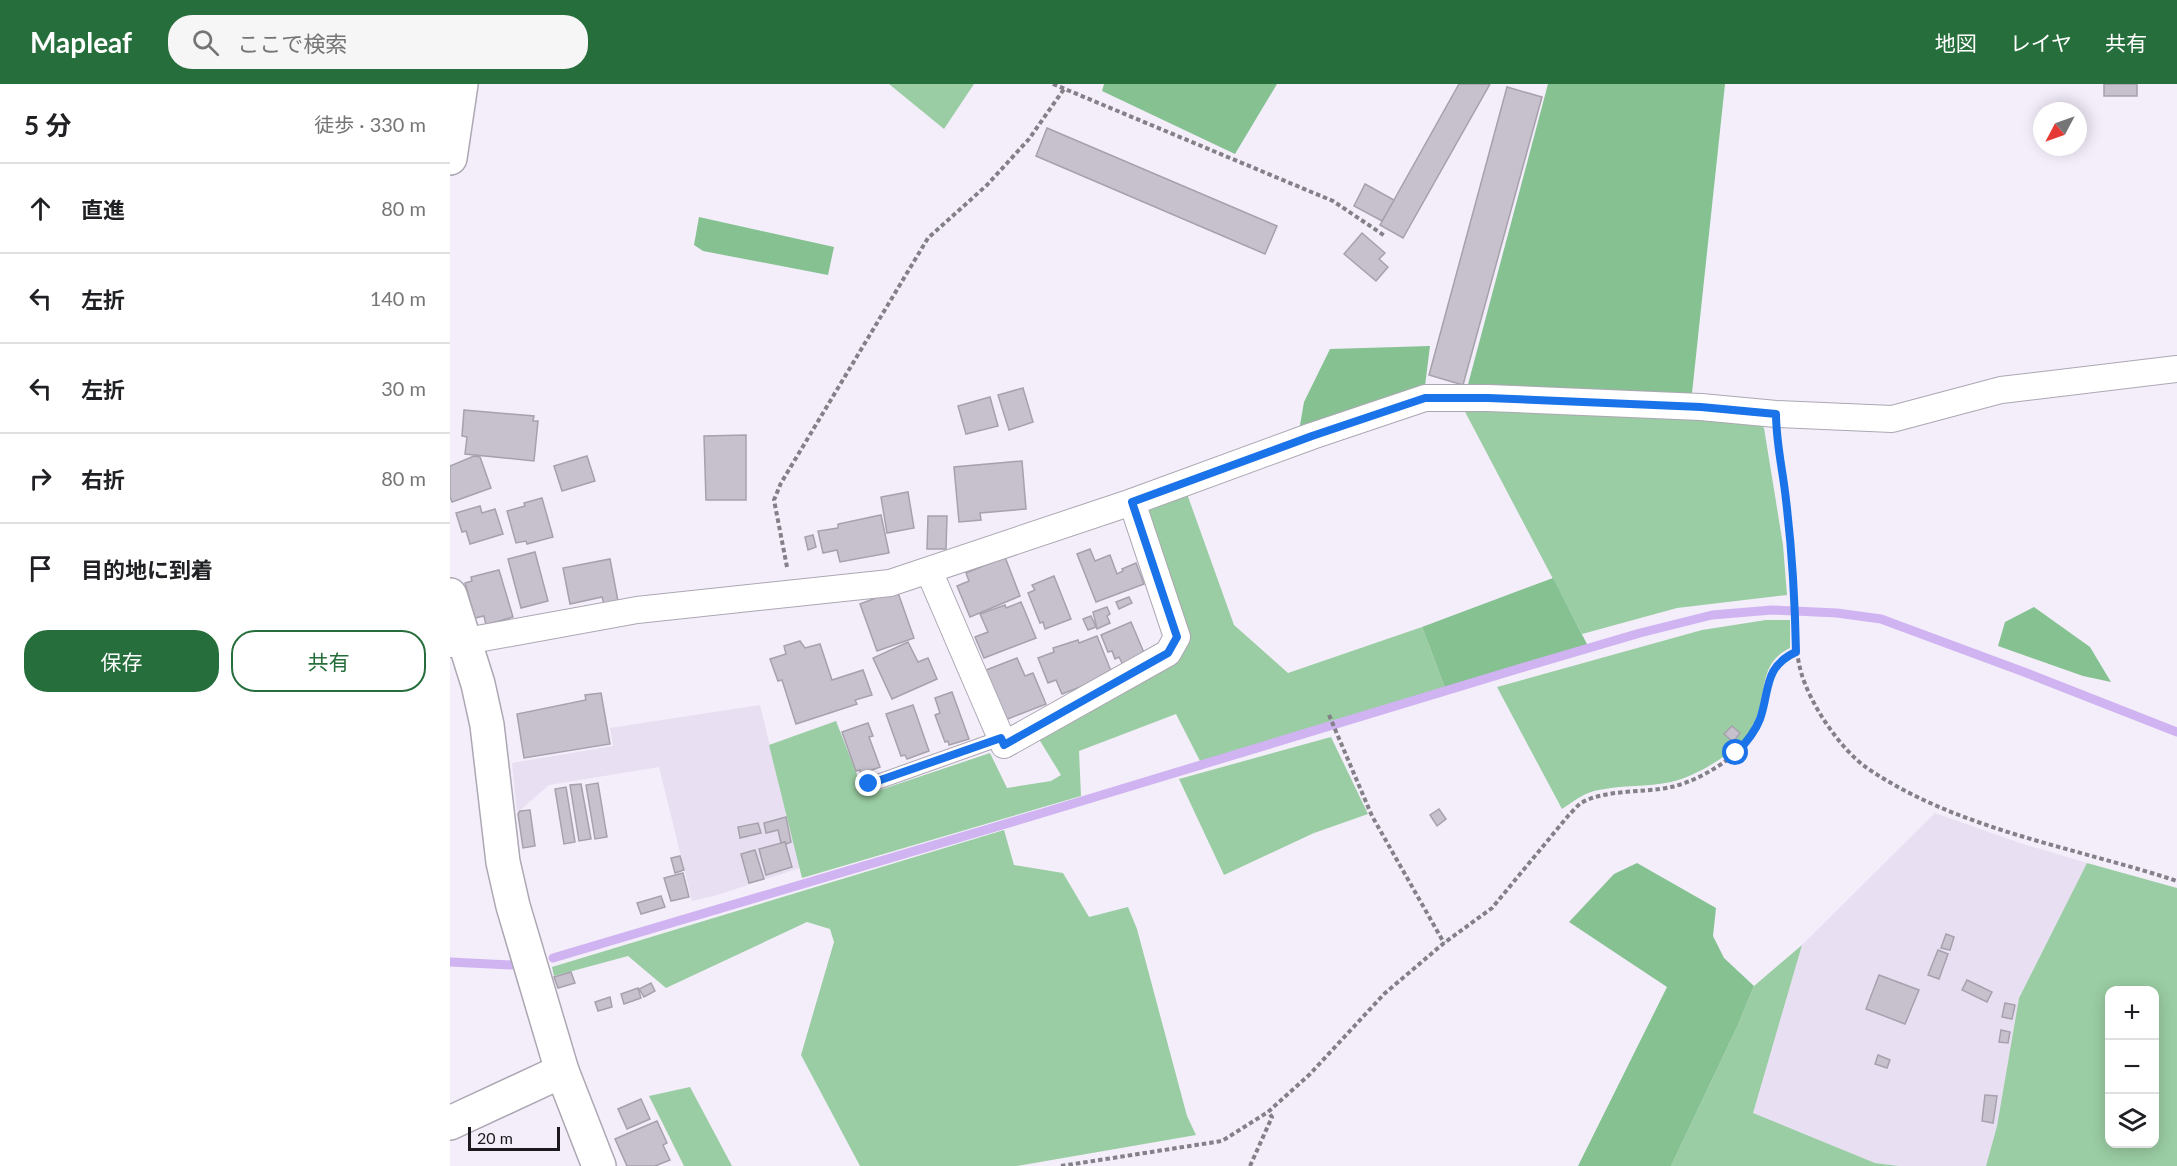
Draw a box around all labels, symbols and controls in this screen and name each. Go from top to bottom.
search box [168,15,588,69]
text: Mapleaf [30,25,132,59]
icon: search [189,26,222,59]
text: ここで検索 [237,30,347,57]
text: 地図 [1935,30,1977,55]
text: レイヤ [2010,30,2072,55]
text: 共有 [2105,30,2147,55]
north arrow [2033,102,2087,156]
text: 5 分 [24,109,71,141]
text: 徒歩 · 330 m [314,112,426,136]
icon: ahead [24,192,57,225]
text: 直進 [81,196,125,223]
text: 80 m [381,196,426,220]
icon: left [24,282,57,315]
text: 左折 [81,286,125,313]
text: 140 m [370,286,426,310]
icon: left [24,372,57,405]
text: 左折 [81,376,125,403]
text: 30 m [381,376,426,400]
icon: right [24,462,57,495]
text: 右折 [81,466,125,493]
text: 80 m [381,466,426,490]
icon: arrive [24,552,57,585]
text: 目的地に到着 [81,556,213,583]
button: 保存 [24,630,219,692]
button: 共有 [231,630,426,692]
route start [1722,739,1748,765]
route end [855,770,881,796]
map controls [2105,986,2159,1148]
button: + [2105,986,2159,1040]
button: − [2105,1040,2159,1094]
button: layers [2105,1094,2159,1148]
scale bar [468,1124,560,1152]
text: 20 m [477,1128,513,1147]

